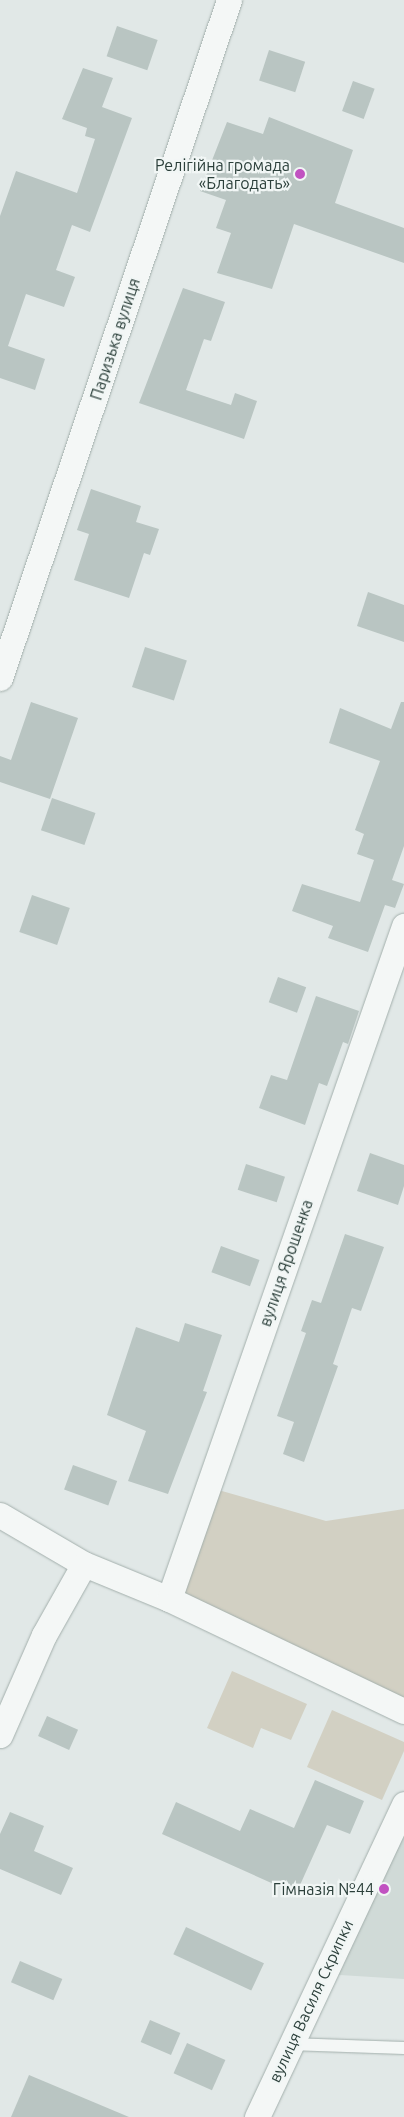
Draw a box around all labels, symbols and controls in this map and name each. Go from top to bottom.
place label: Релігійна громада «Благодать» [155,155,290,193]
marker: Релігійна громада «Благодать» [294,168,306,180]
street label: Паризька вулиця [86,276,144,402]
street label: вулиця Ярошенка [255,1197,317,1329]
place label: Гімназія №44 [273,1879,374,1899]
marker: Гімназія №44 [378,1883,390,1895]
street label: вулиця Василя Скрипки [265,1917,357,2085]

